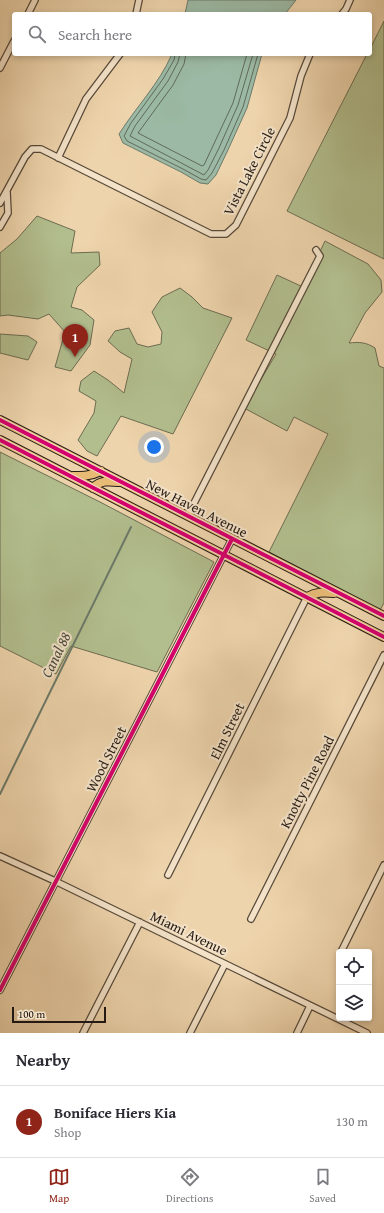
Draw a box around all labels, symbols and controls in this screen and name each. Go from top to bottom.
search box [12,12,372,56]
icon: search [26,23,48,45]
text: Search here [58,24,132,45]
street label: Vista Lake Circle [218,123,280,219]
pin: 1 [62,324,88,357]
your location [144,437,164,457]
street label: New Haven Avenue [143,474,252,542]
water label: Canal 88 [36,629,76,681]
street label: Elm Street [205,699,249,763]
street label: Wood Street [81,723,131,795]
street label: Knotty Pine Road [275,732,339,832]
street label: Miami Avenue [147,906,231,960]
map controls [336,949,372,1021]
button: locate [336,949,372,985]
button: layers [336,985,372,1021]
scale bar [12,1005,106,1024]
text: 100 m [18,1006,45,1022]
text: Nearby [16,1047,70,1072]
text: Boniface Hiers Kia [54,1102,176,1123]
text: 1 [26,1112,32,1131]
text: 130 m [336,1112,368,1131]
text: Shop [54,1123,81,1142]
tab: Map [48,1166,70,1206]
tab: Directions [166,1166,213,1206]
tab: Saved [309,1166,336,1206]

